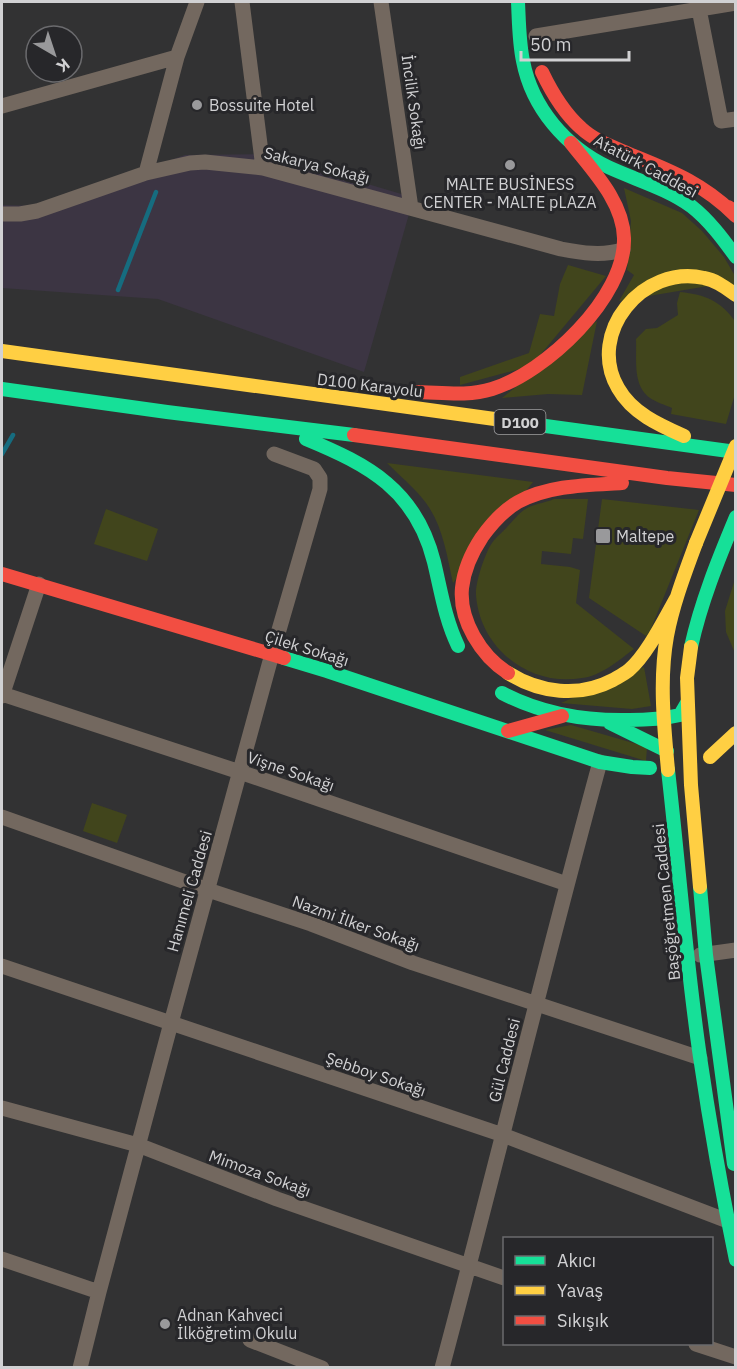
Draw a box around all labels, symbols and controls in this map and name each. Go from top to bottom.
north arrow [24,24,84,84]
scale bar [521,24,629,62]
text: 50 m [530,33,572,56]
street label: İncilik Sokağı [397,53,431,151]
text: K [53,54,74,77]
place label: Bossuite Hotel [209,95,314,115]
marker: Bossuite Hotel [190,98,204,112]
street label: Atatürk Caddesi [591,130,701,202]
street label: Sakarya Sokağı [262,142,372,188]
marker: MALTE BUSİNESS CENTER - MALTE pLAZA [503,158,517,172]
place label: MALTE BUSİNESS CENTER - MALTE pLAZA [423,174,597,212]
street label: D100 Karayolu [316,369,424,401]
road number: D100 [494,410,546,434]
place label: Maltepe [616,526,674,546]
marker: Maltepe [594,527,612,545]
street label: Çilek Sokağı [263,626,351,670]
street label: Vişne Sokağı [245,747,337,795]
street label: Başöğretmen Caddesi [648,823,684,981]
street label: Hanımeli Caddesi [162,828,216,954]
street label: Nazmi İlker Sokağı [290,891,422,955]
street label: Gül Caddesi [484,1016,524,1104]
street label: Şebboy Sokağı [323,1047,429,1101]
street label: Mimoza Sokağı [206,1145,314,1201]
legend [503,1237,713,1345]
text: Akıcı [557,1249,596,1272]
text: Yavaş [557,1279,603,1302]
place label: Adnan Kahveci İlköğretim Okulu [177,1305,297,1343]
text: Sıkışık [557,1309,609,1332]
marker: Adnan Kahveci İlköğretim Okulu [158,1317,172,1331]

